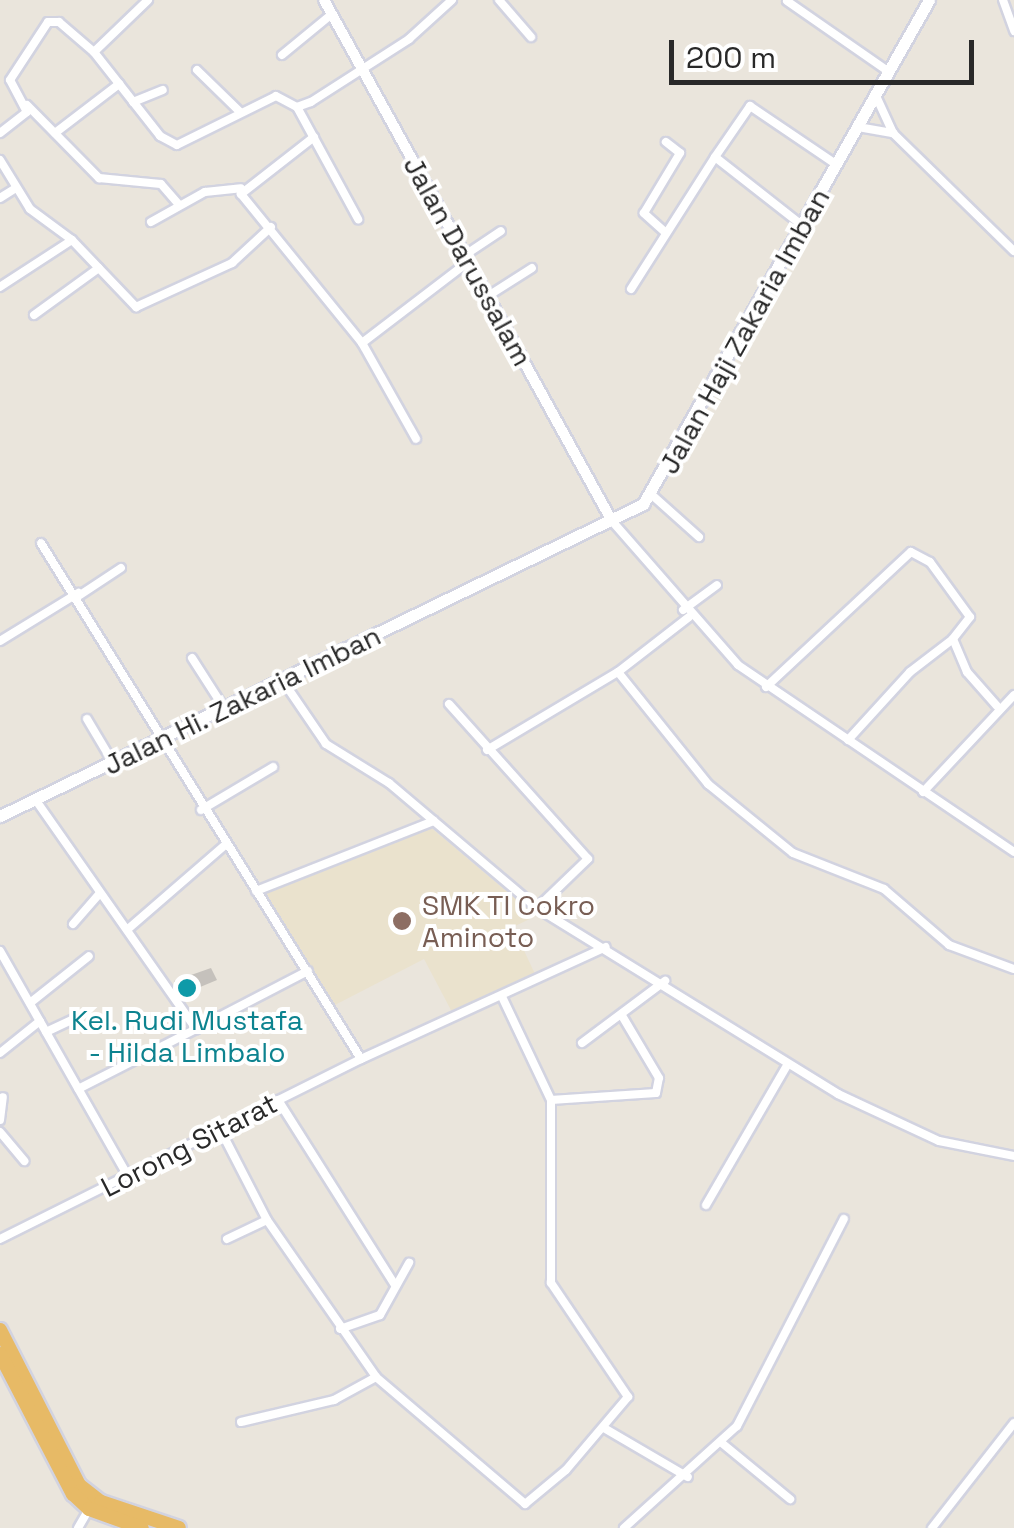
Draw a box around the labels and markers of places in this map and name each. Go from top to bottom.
place label: SMK TI Cokro Aminoto [422,888,596,954]
marker: SMK TI Cokro Aminoto [391,910,413,932]
marker: Kel. Rudi Mustafa - Hilda Limbalo [176,977,198,999]
place label: Kel. Rudi Mustafa - Hilda Limbalo [70,1003,304,1069]

